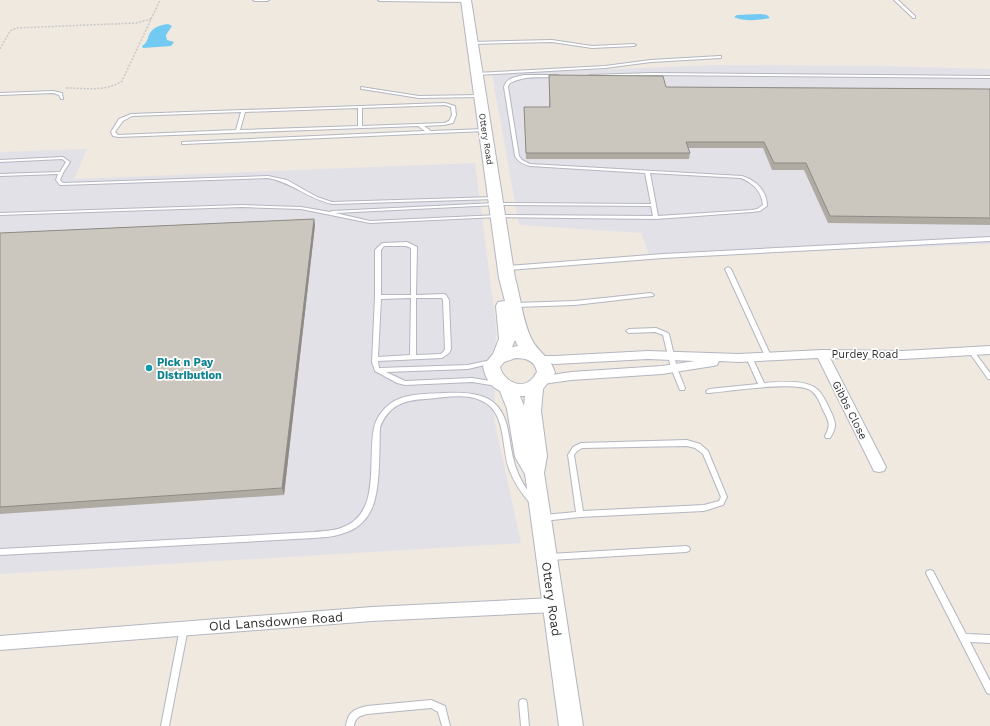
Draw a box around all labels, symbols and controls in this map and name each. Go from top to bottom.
street label: Ottery Road [477,113,495,165]
street label: Purdey Road [832,348,898,361]
place label: Pick n Pay Distribution [157,356,222,382]
marker: Pick n Pay Distribution [144,363,154,373]
street label: Gibbs Close [829,379,870,442]
street label: Ottery Road [539,561,564,637]
street label: Old Lansdowne Road [208,609,344,634]

